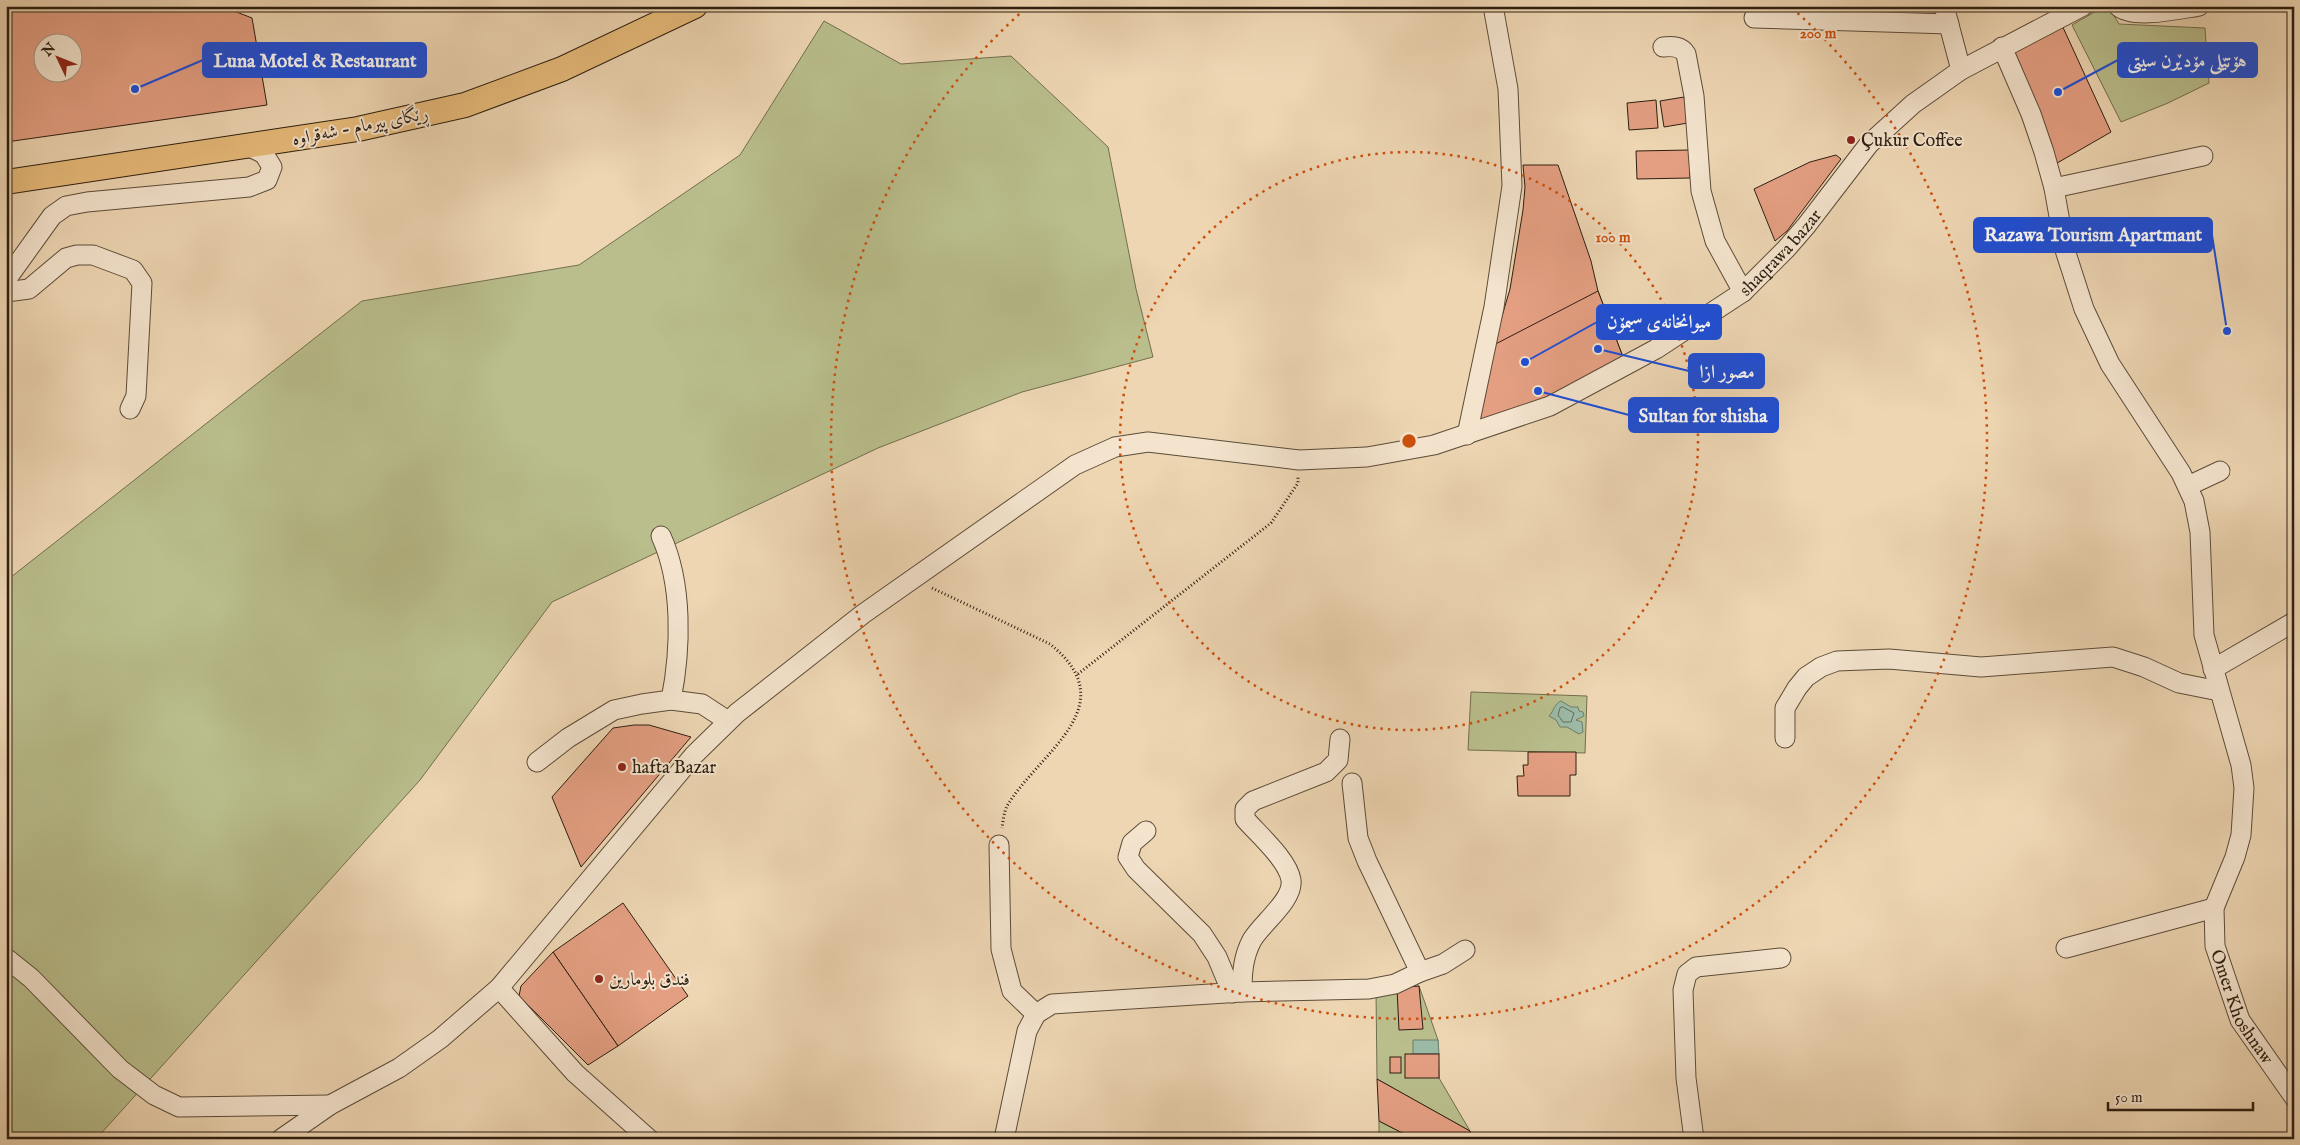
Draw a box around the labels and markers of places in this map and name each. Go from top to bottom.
callout: Luna Motel & Restaurant [203,43,426,77]
callout: هۆتێلی مۆدێرن سیتی [2118,43,2257,77]
place label: Çukur Coffee [1861,130,1963,153]
marker: Çukur Coffee [1845,134,1857,146]
callout: Razawa Tourism Apartmant [1974,218,2212,252]
callout: میوانخانەی سیمۆن [1597,305,1721,339]
callout: مصور ازا [1689,354,1764,388]
callout: Sultan for shisha [1629,398,1778,432]
centre of rings [1400,432,1418,450]
place label: hafta Bazar [632,757,717,780]
marker: hafta Bazar [616,761,628,773]
place label: فندق بلومارين [609,969,690,992]
marker: فندق بلومارين [593,973,605,985]

